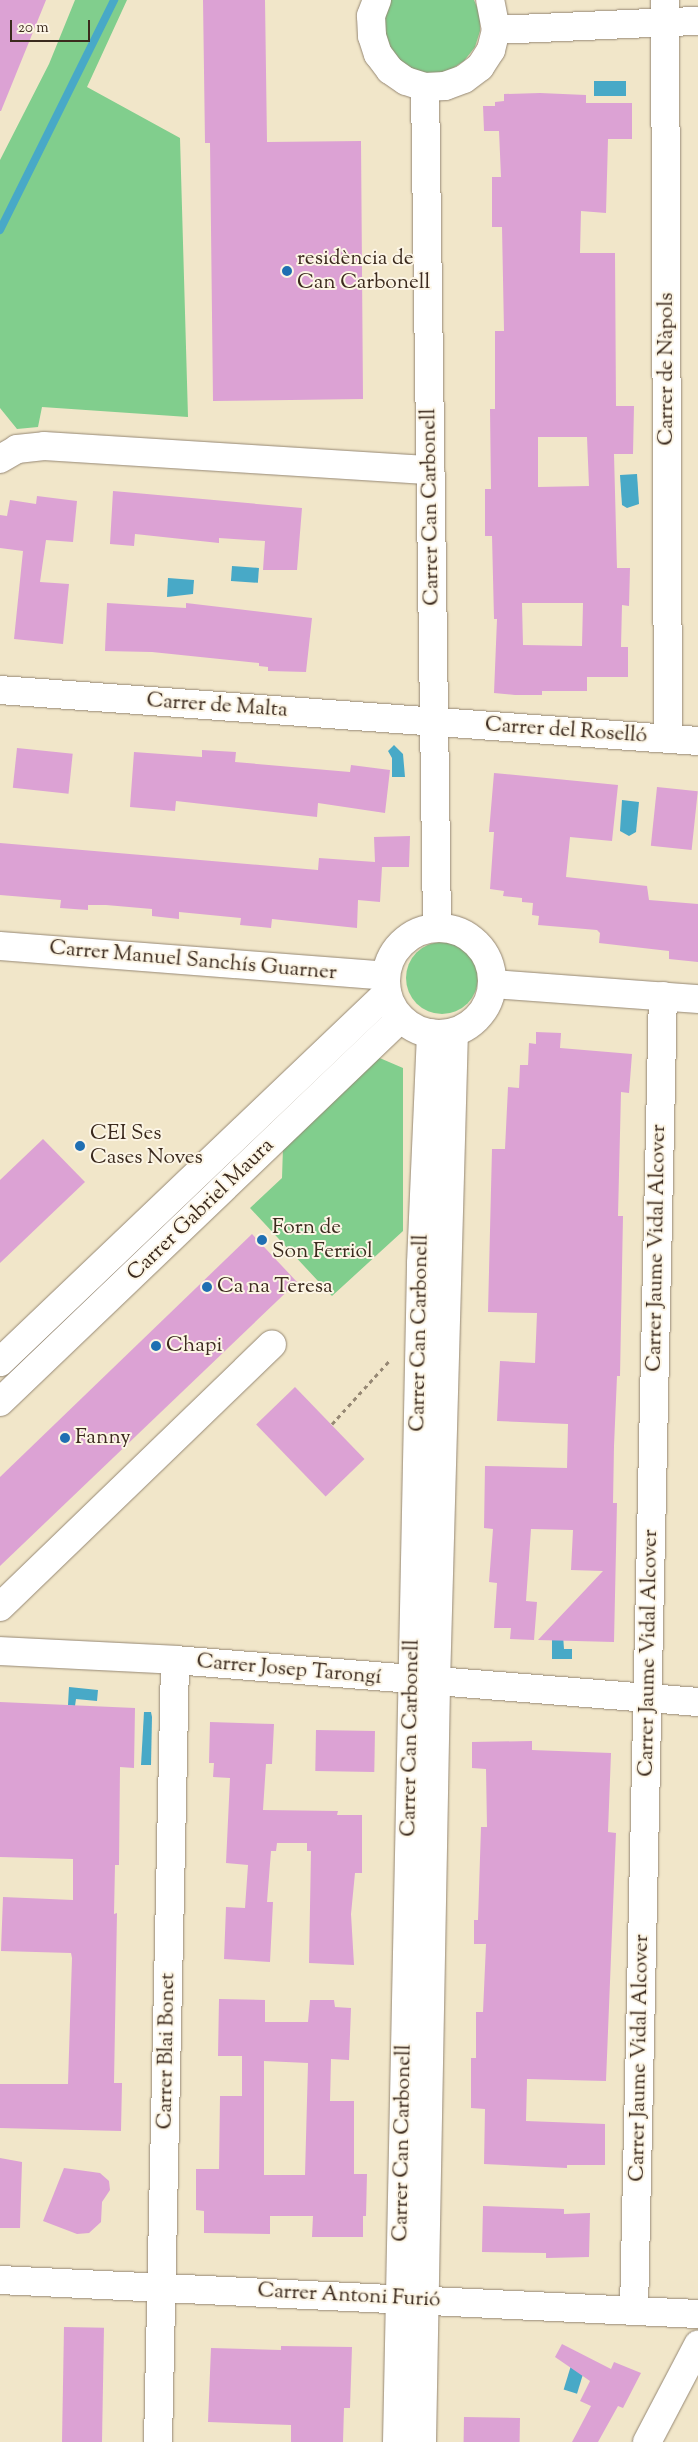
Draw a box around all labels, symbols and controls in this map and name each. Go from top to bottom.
scale bar [12,10,92,42]
text: 20 m [18,18,49,39]
place label: residència de Can Carbonell [297,246,430,296]
marker: residència de Can Carbonell [281,265,293,277]
street label: Carrer de Nàpols [654,292,680,446]
street label: Carrer Can Carbonell [417,408,445,606]
street label: Carrer de Malta [146,689,288,723]
street label: Carrer del Roselló [484,713,648,749]
street label: Carrer Manuel Sanchís Guarner [48,936,338,986]
place label: CEI Ses Cases Noves [90,1121,203,1171]
street label: Carrer Jaume Vidal Alcover [642,1124,672,1372]
street label: Carrer Gabriel Maura [122,1134,280,1286]
marker: CEI Ses Cases Noves [74,1140,86,1152]
place label: Forn de Son Ferriol [272,1215,373,1265]
marker: Forn de Son Ferriol [256,1234,268,1246]
street label: Carrer Can Carbonell [406,1234,434,1432]
place label: Ca na Teresa [217,1274,333,1300]
marker: Ca na Teresa [201,1281,213,1293]
place label: Chapi [166,1333,222,1359]
marker: Chapi [150,1340,162,1352]
place label: Fanny [75,1425,131,1451]
marker: Fanny [59,1432,71,1444]
street label: Carrer Jaume Vidal Alcover [634,1529,664,1777]
street label: Carrer Can Carbonell [397,1639,425,1837]
street label: Carrer Josep Tarongí [195,1649,383,1691]
street label: Carrer Jaume Vidal Alcover [625,1934,655,2182]
street label: Carrer Blai Bonet [153,1972,181,2130]
street label: Carrer Can Carbonell [389,2044,417,2242]
street label: Carrer Antoni Furió [257,2279,441,2313]

